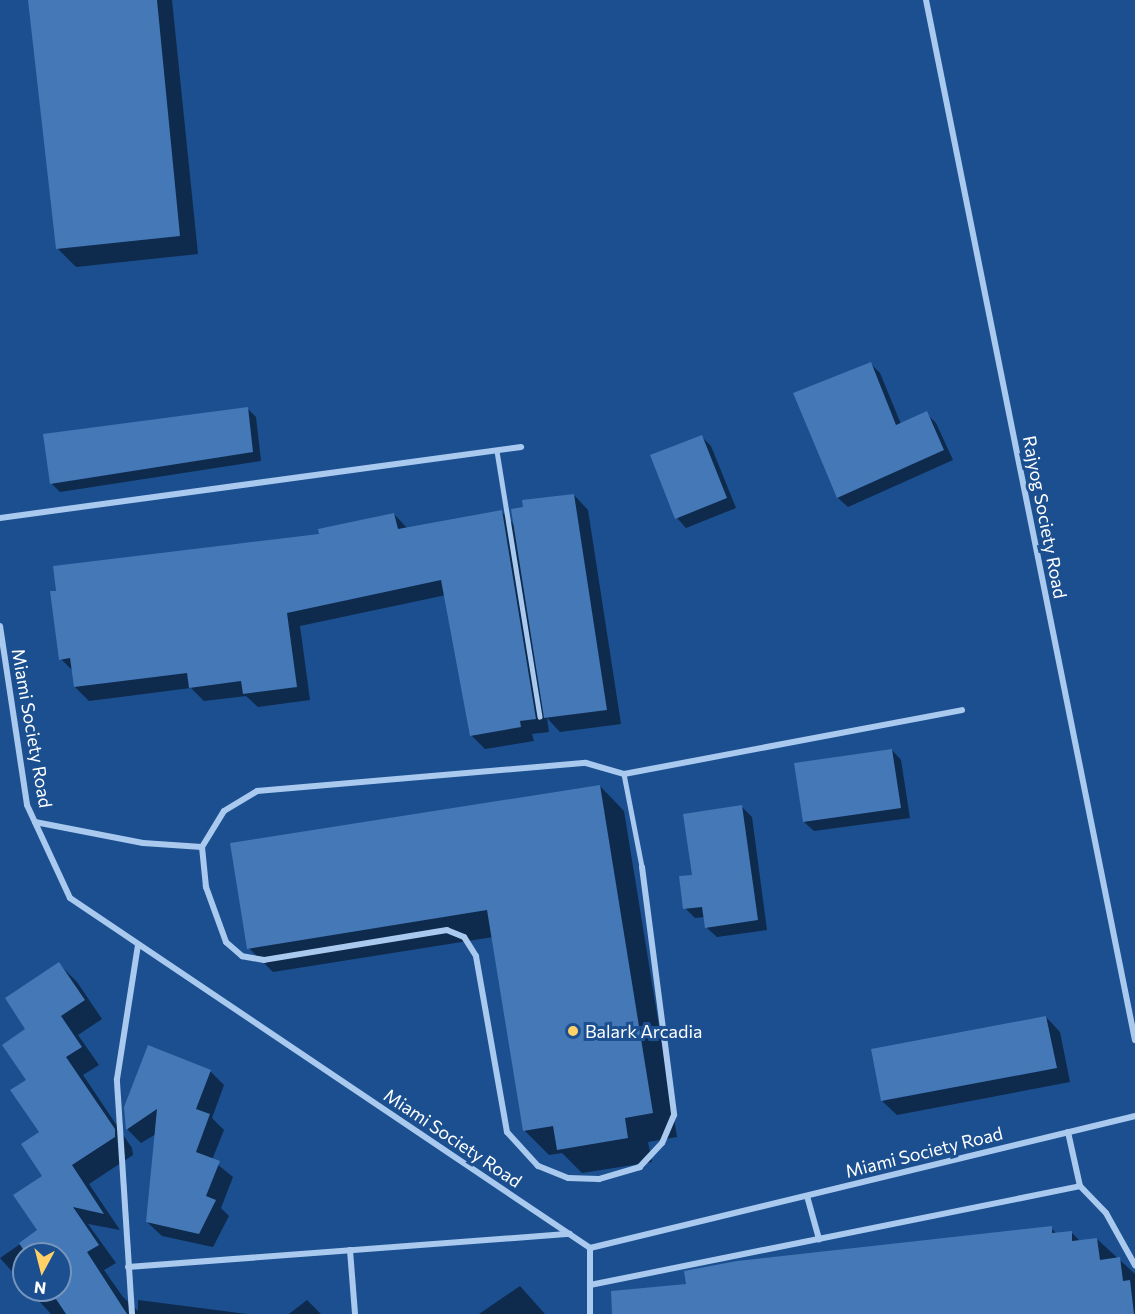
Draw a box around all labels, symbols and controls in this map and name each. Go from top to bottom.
street label: Rajyog Society Road [1019,434,1071,600]
street label: Miami Society Road [7,647,57,809]
place label: Balark Arcadia [585,1020,702,1042]
marker: Balark Arcadia [566,1024,580,1038]
street label: Miami Society Road [380,1084,526,1192]
street label: Miami Society Road [843,1122,1005,1182]
north arrow [12,1242,72,1302]
text: N [33,1278,47,1299]

